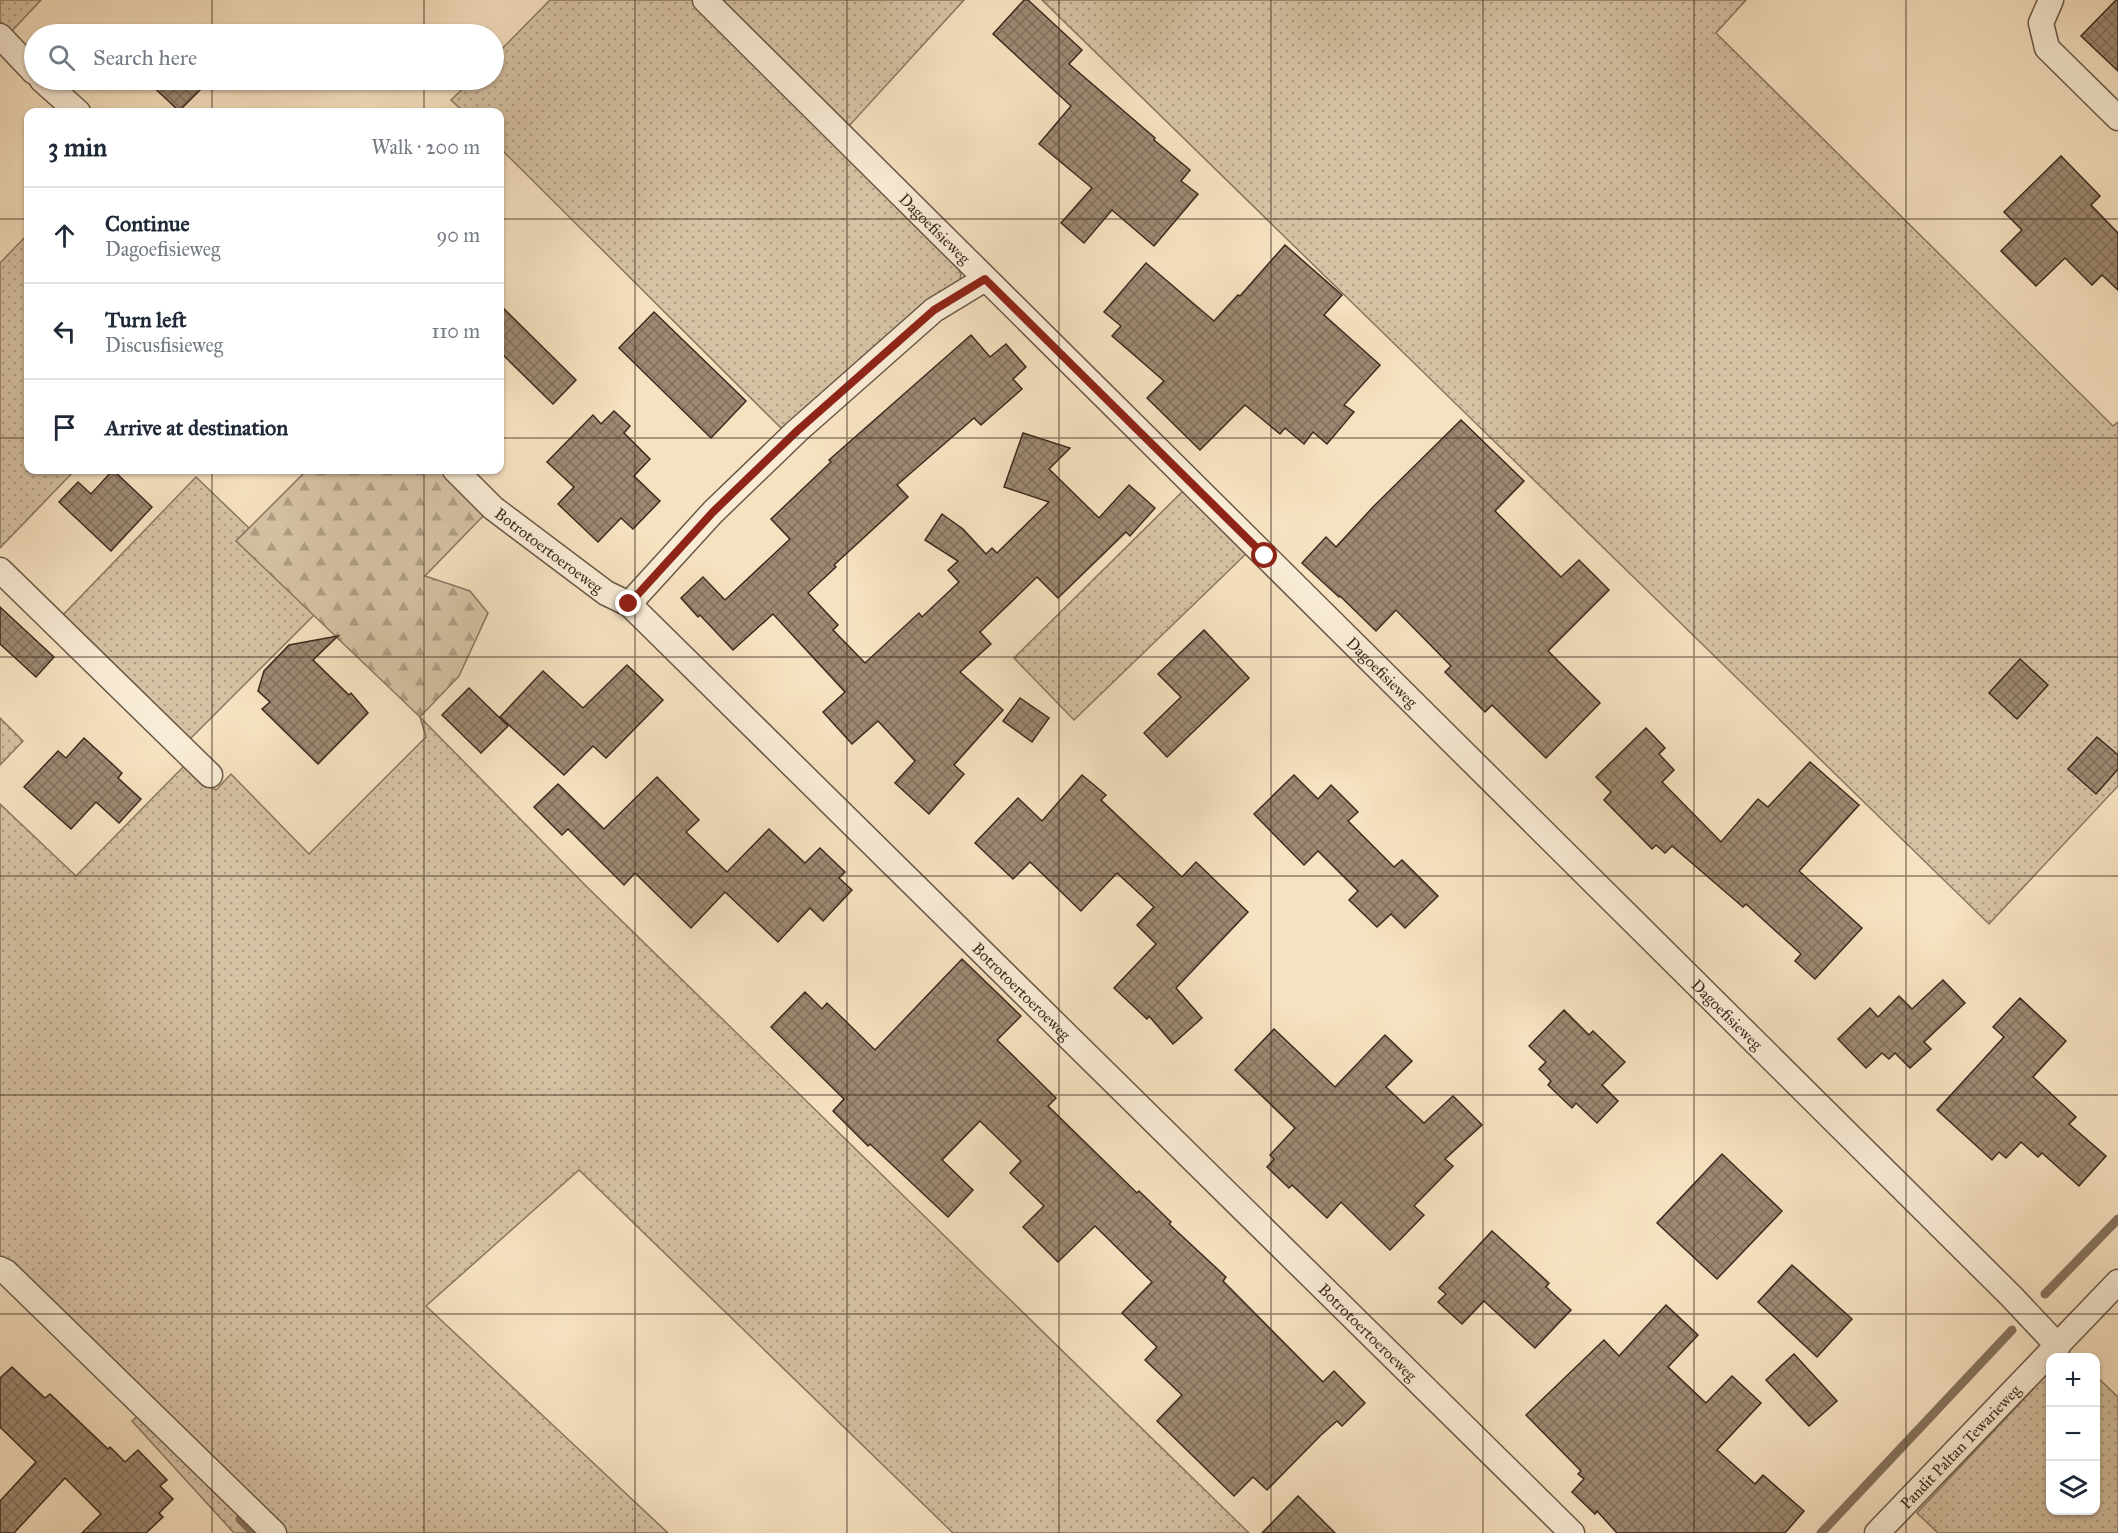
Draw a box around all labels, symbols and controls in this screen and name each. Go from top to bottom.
search box [24,24,504,90]
icon: search [45,41,78,74]
text: Search here [93,44,197,71]
text: 3 min [48,131,107,163]
text: Walk · 200 m [372,135,480,159]
street label: Dagoefisieweg [896,189,975,269]
text: Continue [105,210,190,237]
icon: ahead [48,219,81,252]
text: 90 m [437,223,480,247]
text: Dagoefisieweg [105,237,220,261]
text: Turn left [105,306,187,333]
icon: left [48,315,81,348]
text: 110 m [432,319,480,343]
text: Discusfisieweg [105,333,223,357]
icon: arrive [48,411,81,444]
text: Arrive at destination [105,414,288,441]
street label: Botrotoertoeroeweg [491,503,608,598]
route start [1251,542,1277,568]
route end [615,590,641,616]
street label: Dagoefisieweg [1343,633,1422,712]
street label: Botrotoertoeroeweg [968,938,1075,1045]
street label: Dagoefisieweg [1688,975,1767,1055]
street label: Botrotoertoeroeweg [1315,1279,1422,1386]
map controls [2046,1353,2100,1515]
button: + [2046,1353,2100,1407]
street label: Pandit Paltan Tewarieweg [1896,1380,2025,1513]
button: − [2046,1407,2100,1461]
button: layers [2046,1461,2100,1515]

